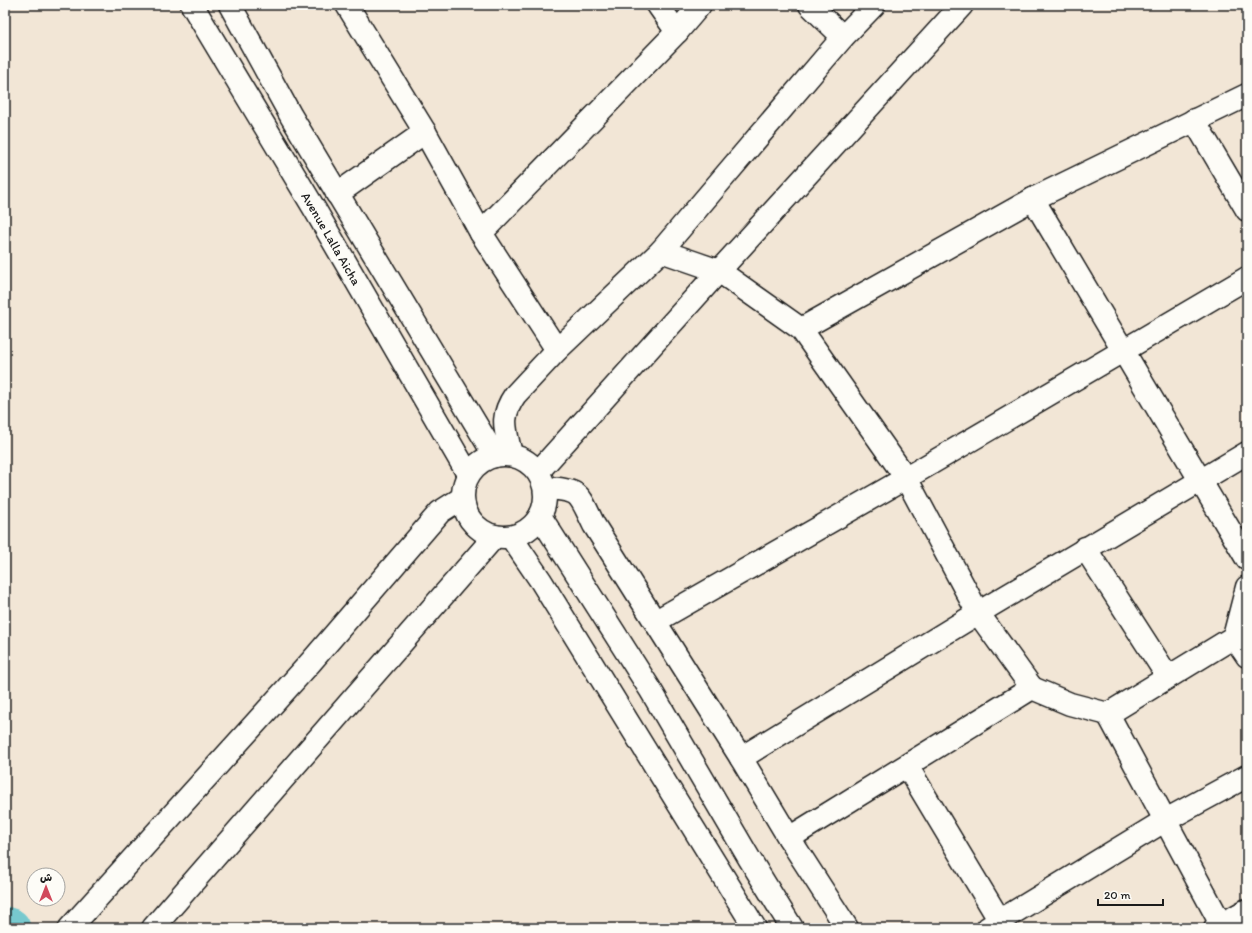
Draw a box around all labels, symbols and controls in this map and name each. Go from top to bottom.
street label: Avenue Lalla Aicha [299,189,365,288]
north arrow [26,867,66,907]
text: ش [40,871,52,884]
scale bar [1098,881,1163,907]
text: 20 m [1104,888,1131,902]

